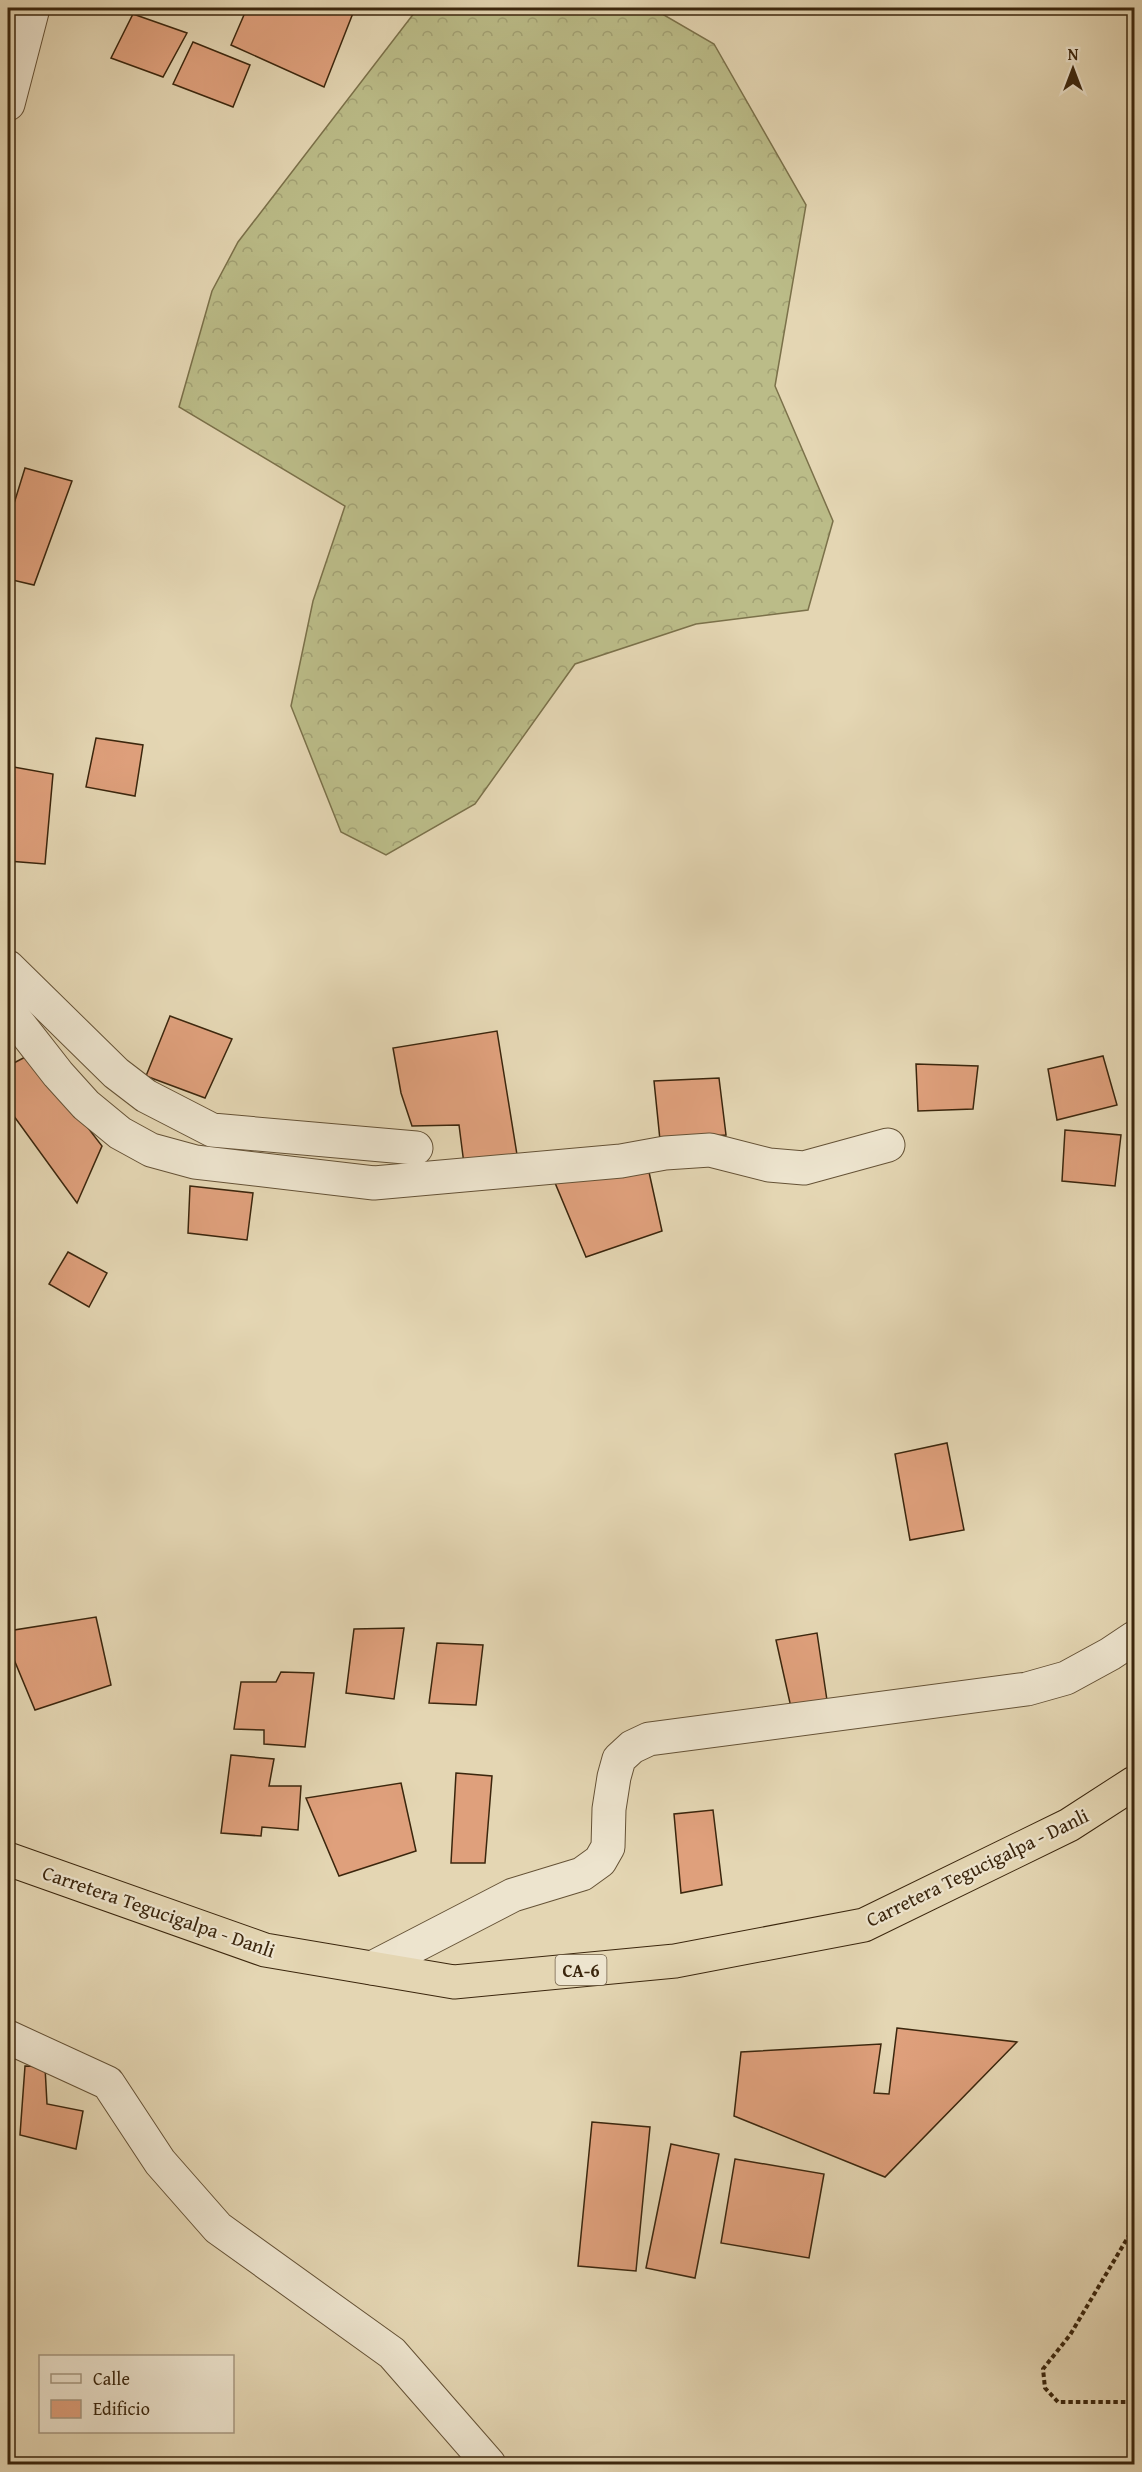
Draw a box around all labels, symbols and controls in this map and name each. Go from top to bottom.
north arrow [1043,39,1103,99]
text: N [1068,42,1079,66]
street label: Carretera Tegucigalpa - Danli [861,1800,1093,1934]
street label: Carretera Tegucigalpa - Danli [39,1858,280,1965]
road number: CA-6 [556,1955,606,1985]
legend [39,2355,234,2433]
text: Calle [93,2365,130,2392]
text: Edificio [93,2395,150,2422]

